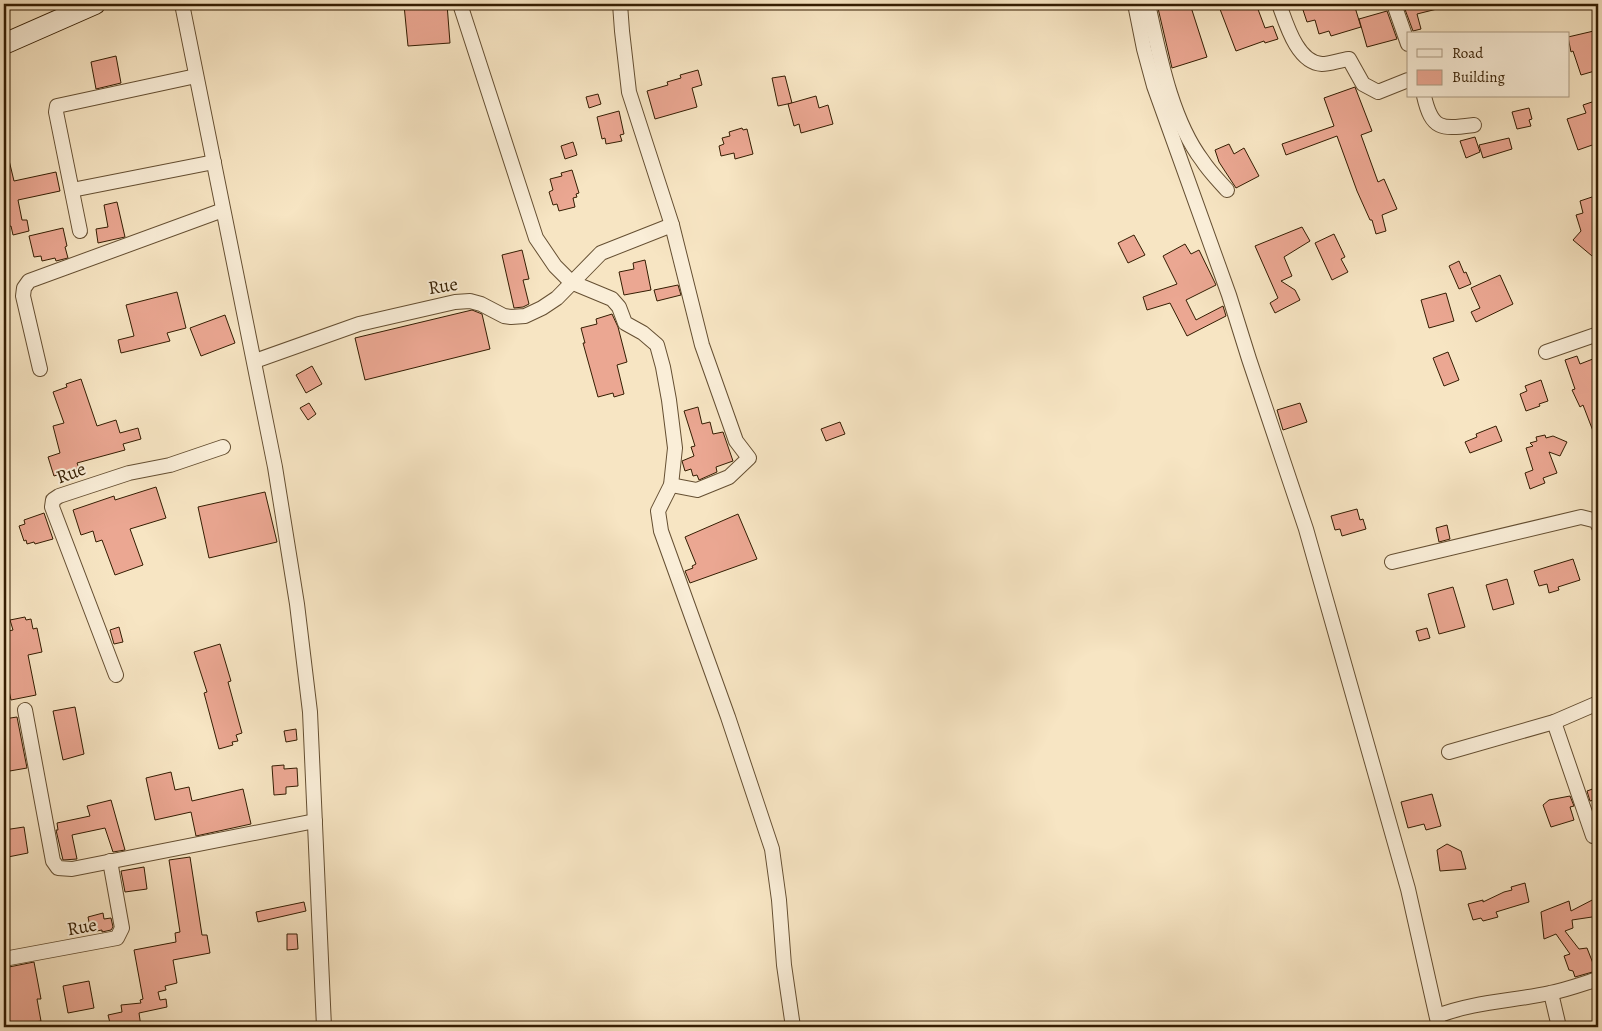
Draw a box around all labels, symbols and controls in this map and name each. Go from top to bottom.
legend [1407,32,1570,98]
text: Road [1452,43,1484,63]
text: Building [1452,67,1505,87]
street label: Rue [426,271,460,301]
street label: Rue [53,456,89,490]
street label: Rue [65,912,99,942]

